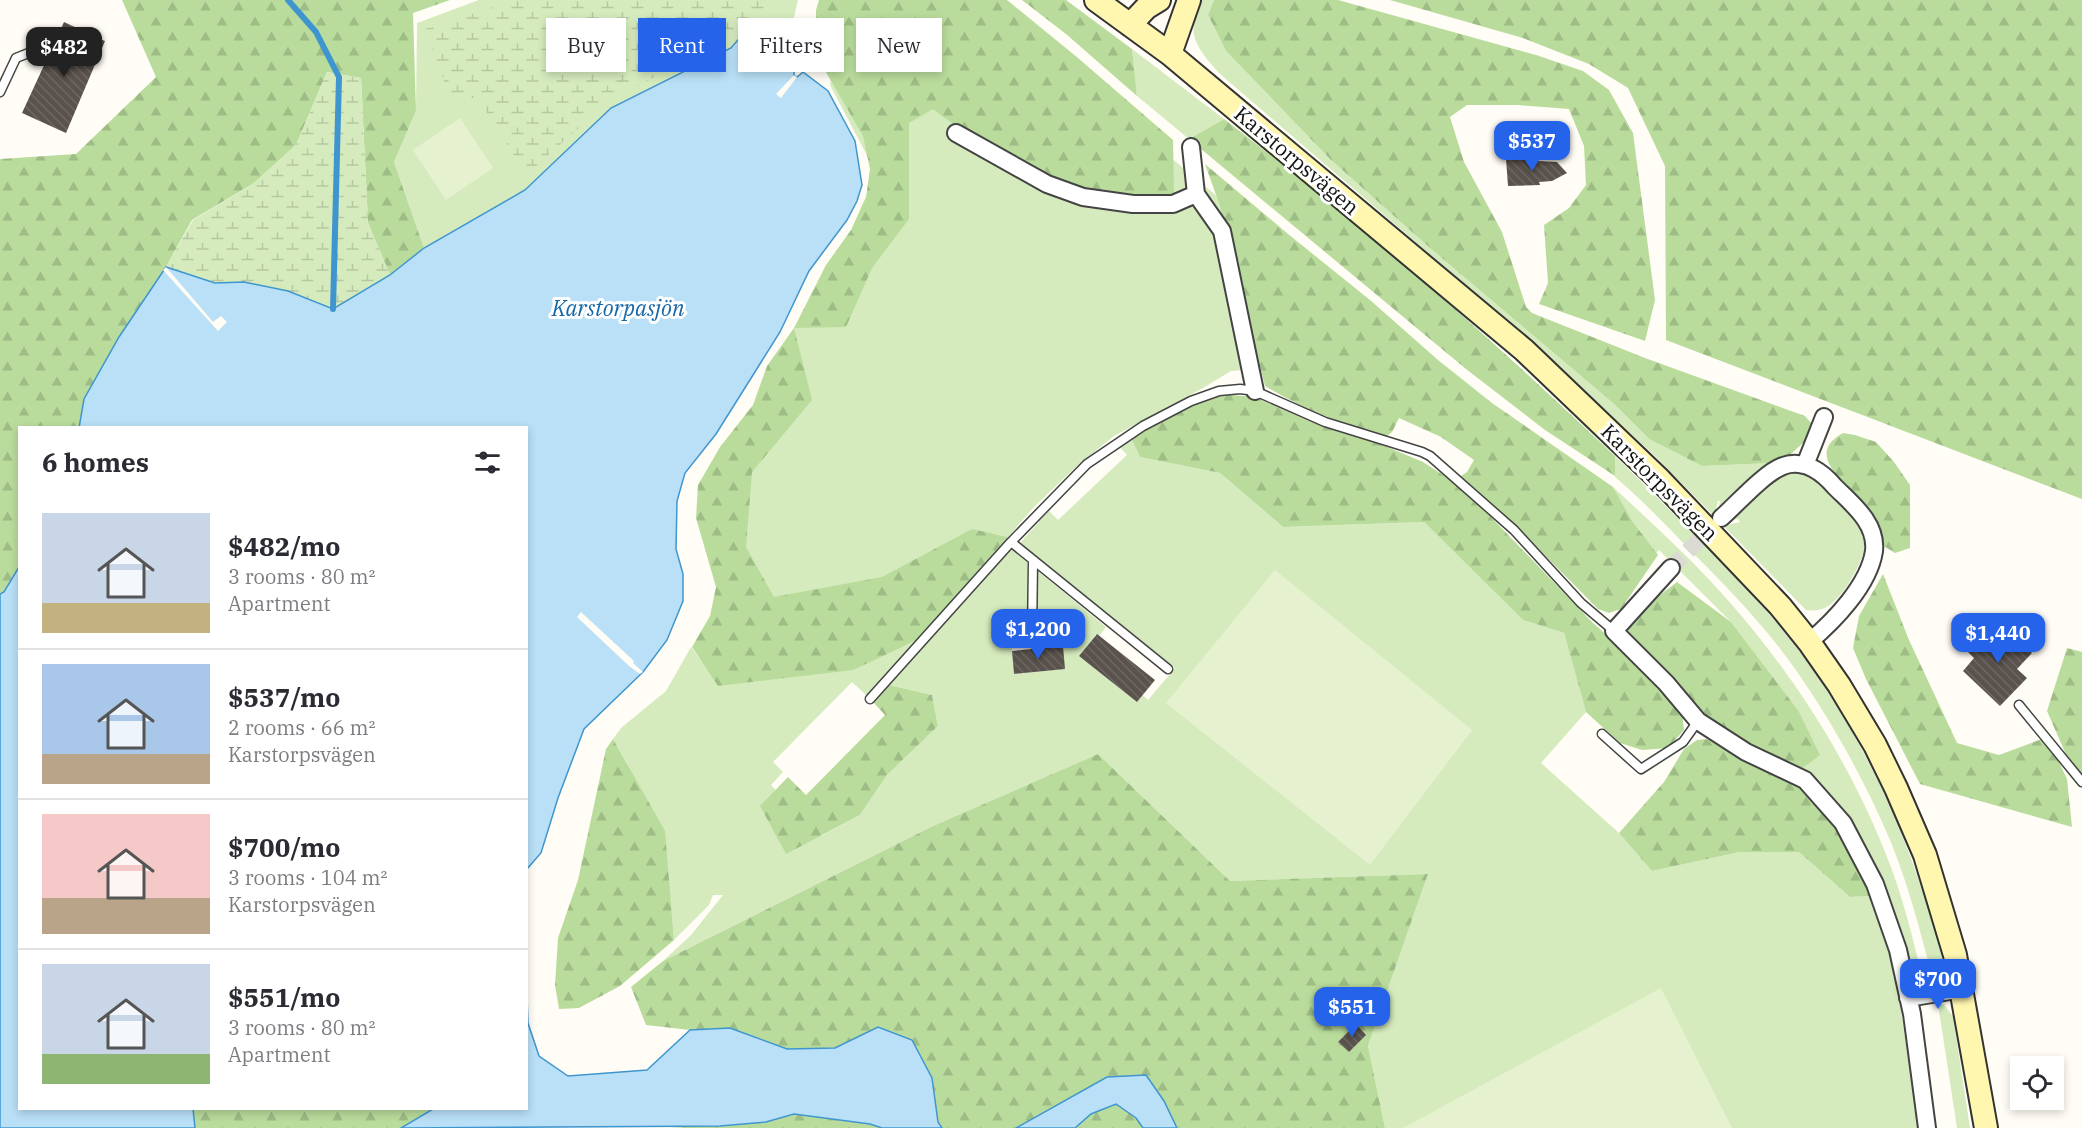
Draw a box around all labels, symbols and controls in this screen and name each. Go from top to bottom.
chip: Buy [546,18,626,72]
chip: Rent [638,18,726,72]
chip: Filters [738,18,844,72]
chip: New [856,18,942,72]
pin: $482 [28,27,100,78]
text: $482 [40,33,88,60]
street label: Karstorpsvägen [1229,99,1365,221]
pin: $537 [1496,121,1568,172]
text: $537 [1508,127,1556,154]
water label: Karstorpasjön [551,293,685,322]
street label: Karstorpsvägen [1595,417,1725,547]
text: 6 homes [42,445,149,479]
icon: filters [471,446,504,479]
text: $482/mo [228,529,340,563]
icon: home [90,537,162,609]
text: 3 rooms · 80 m² [228,563,375,590]
text: Apartment [228,590,331,617]
pin: $1,200 [989,609,1087,660]
pin: $1,440 [1949,613,2047,664]
text: $1,200 [1005,615,1071,642]
text: $1,440 [1965,619,2031,646]
text: $537/mo [228,680,340,714]
icon: home [90,688,162,760]
text: 2 rooms · 66 m² [228,714,375,741]
text: Karstorpsvägen [228,741,376,768]
text: $700/mo [228,830,340,864]
icon: home [90,838,162,910]
text: 3 rooms · 104 m² [228,864,387,891]
text: Karstorpsvägen [228,891,376,918]
pin: $700 [1902,959,1974,1010]
text: $700 [1914,965,1962,992]
text: $551/mo [228,980,340,1014]
pin: $551 [1316,987,1388,1038]
icon: home [90,988,162,1060]
text: $551 [1328,993,1376,1020]
text: 3 rooms · 80 m² [228,1014,375,1041]
text: Apartment [228,1041,331,1068]
map controls [2010,1056,2064,1110]
button: locate [2010,1056,2064,1110]

